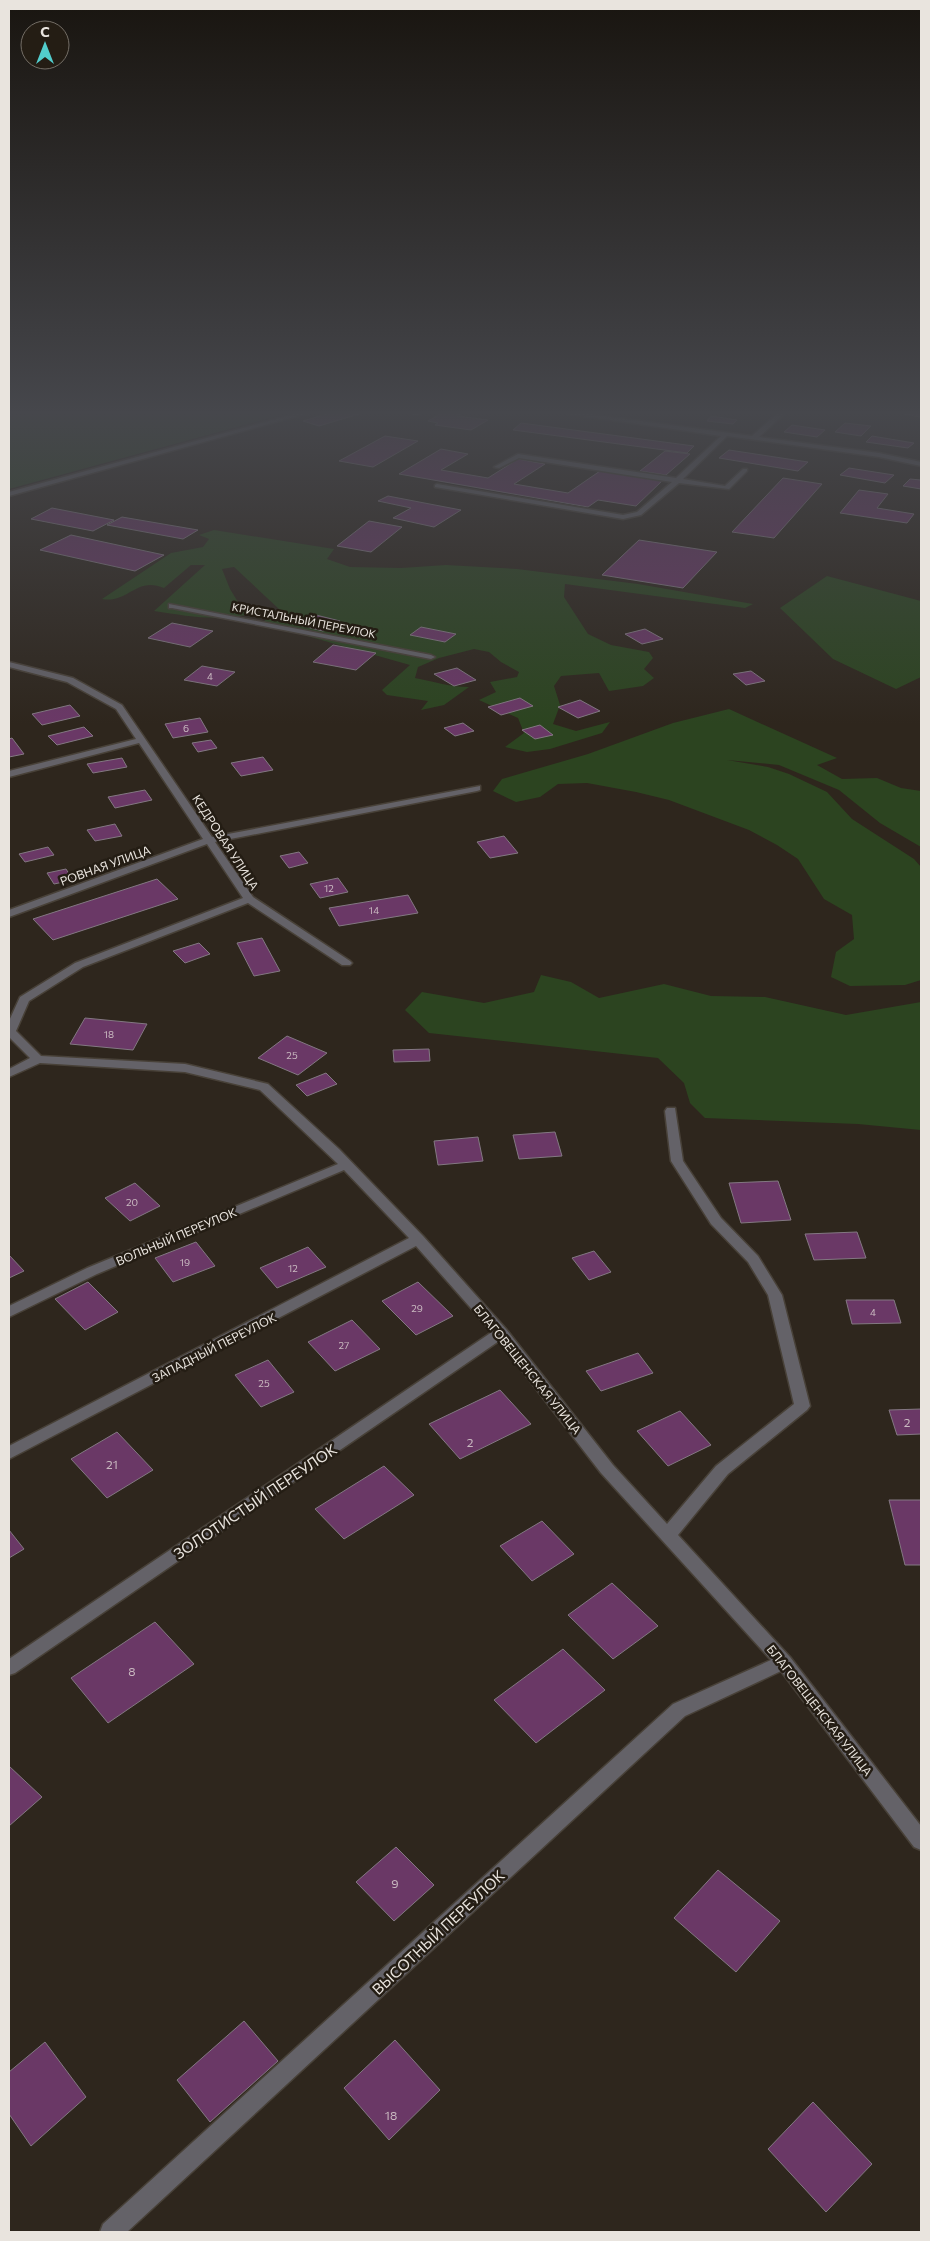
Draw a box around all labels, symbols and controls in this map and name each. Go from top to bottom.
north arrow [20,20,70,70]
text: С [40,23,50,40]
street label: КРИСТАЛЬНЫЙ ПЕРЕУЛОК [231,599,378,640]
house number: 4 [207,670,213,682]
house number: 6 [183,722,189,734]
street label: КЕДРОВАЯ УЛИЦА [190,792,262,892]
street label: РОВНАЯ УЛИЦА [58,842,152,888]
house number: 12 [324,882,334,894]
house number: 14 [369,904,379,916]
house number: 18 [104,1028,114,1040]
house number: 25 [286,1049,298,1061]
house number: 20 [126,1196,138,1208]
street label: ВОЛЬНЫЙ ПЕРЕУЛОК [114,1204,238,1268]
house number: 19 [180,1256,190,1268]
house number: 12 [288,1262,298,1274]
house number: 29 [411,1302,423,1314]
street label: БЛАГОВЕЩЕНСКАЯ УЛИЦА [472,1302,584,1436]
house number: 4 [870,1306,876,1318]
street label: ЗАПАДНЫЙ ПЕРЕУЛОК [150,1310,278,1384]
house number: 27 [339,1339,349,1351]
house number: 25 [258,1377,270,1389]
house number: 2 [904,1415,911,1429]
house number: 2 [467,1435,474,1449]
street label: ЗОЛОТИСТЫЙ ПЕРЕУЛОК [170,1440,340,1562]
house number: 21 [106,1457,118,1471]
street label: БЛАГОВЕЩЕНСКАЯ УЛИЦА [765,1642,875,1778]
house number: 8 [128,1664,136,1678]
street label: ВЫСОТНЫЙ ПЕРЕУЛОК [368,1866,508,1998]
house number: 9 [391,1876,399,1890]
house number: 18 [385,2108,397,2122]

